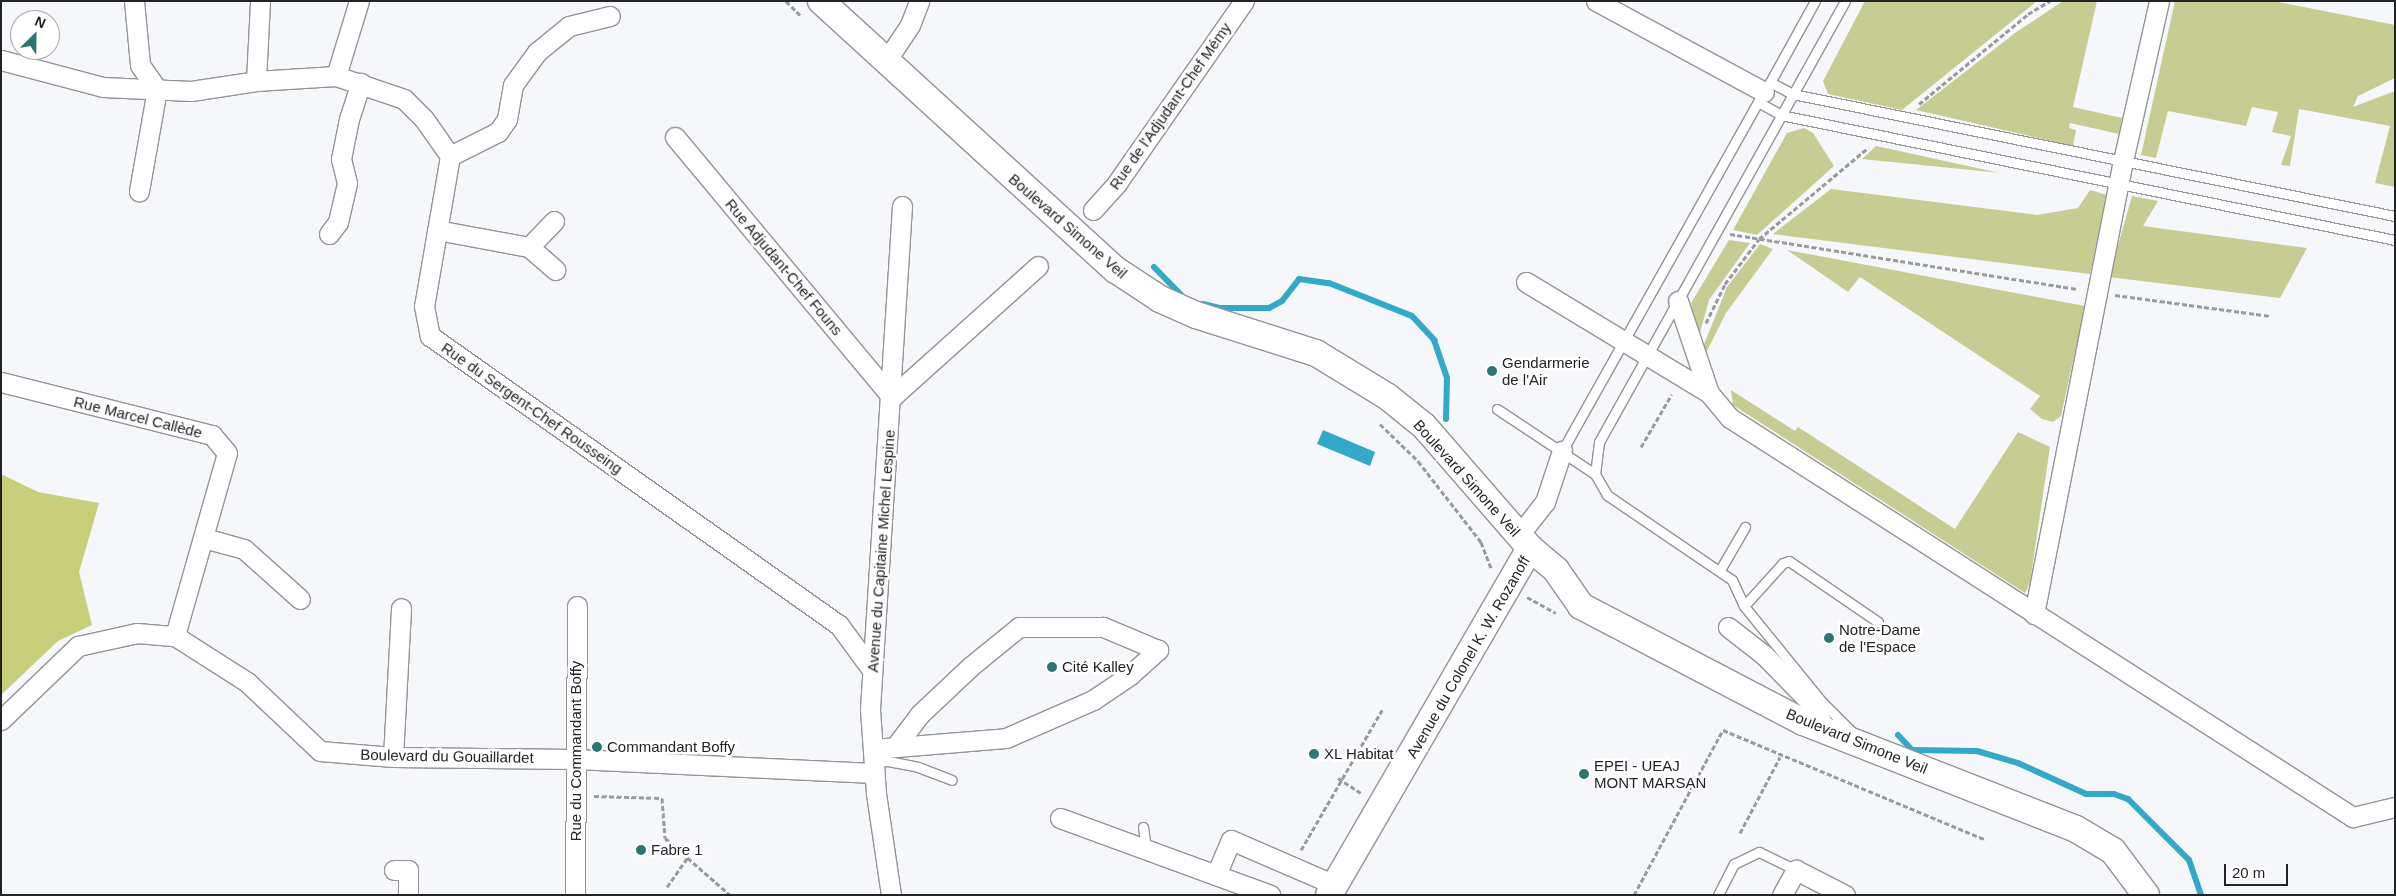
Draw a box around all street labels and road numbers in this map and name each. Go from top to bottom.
street label: Rue de l'Adjudant-Chef Mémy [1105,19,1235,193]
street label: Boulevard Simone Veil [1005,170,1131,282]
street label: Rue Adjudant-Chef Founs [721,195,847,339]
street label: Rue du Sergent-Chef Rousseing [438,338,626,478]
street label: Rue Marcel Callède [72,392,204,442]
street label: Boulevard Simone Veil [1410,416,1524,540]
street label: Avenue du Capitaine Michel Lespine [864,429,898,673]
street label: Avenue du Colonel K. W. Rozanoff [1403,553,1533,761]
street label: Rue du Commandant Boffy [567,661,585,841]
street label: Boulevard Simone Veil [1784,704,1930,778]
street label: Boulevard du Gouaillardet [360,745,534,767]

